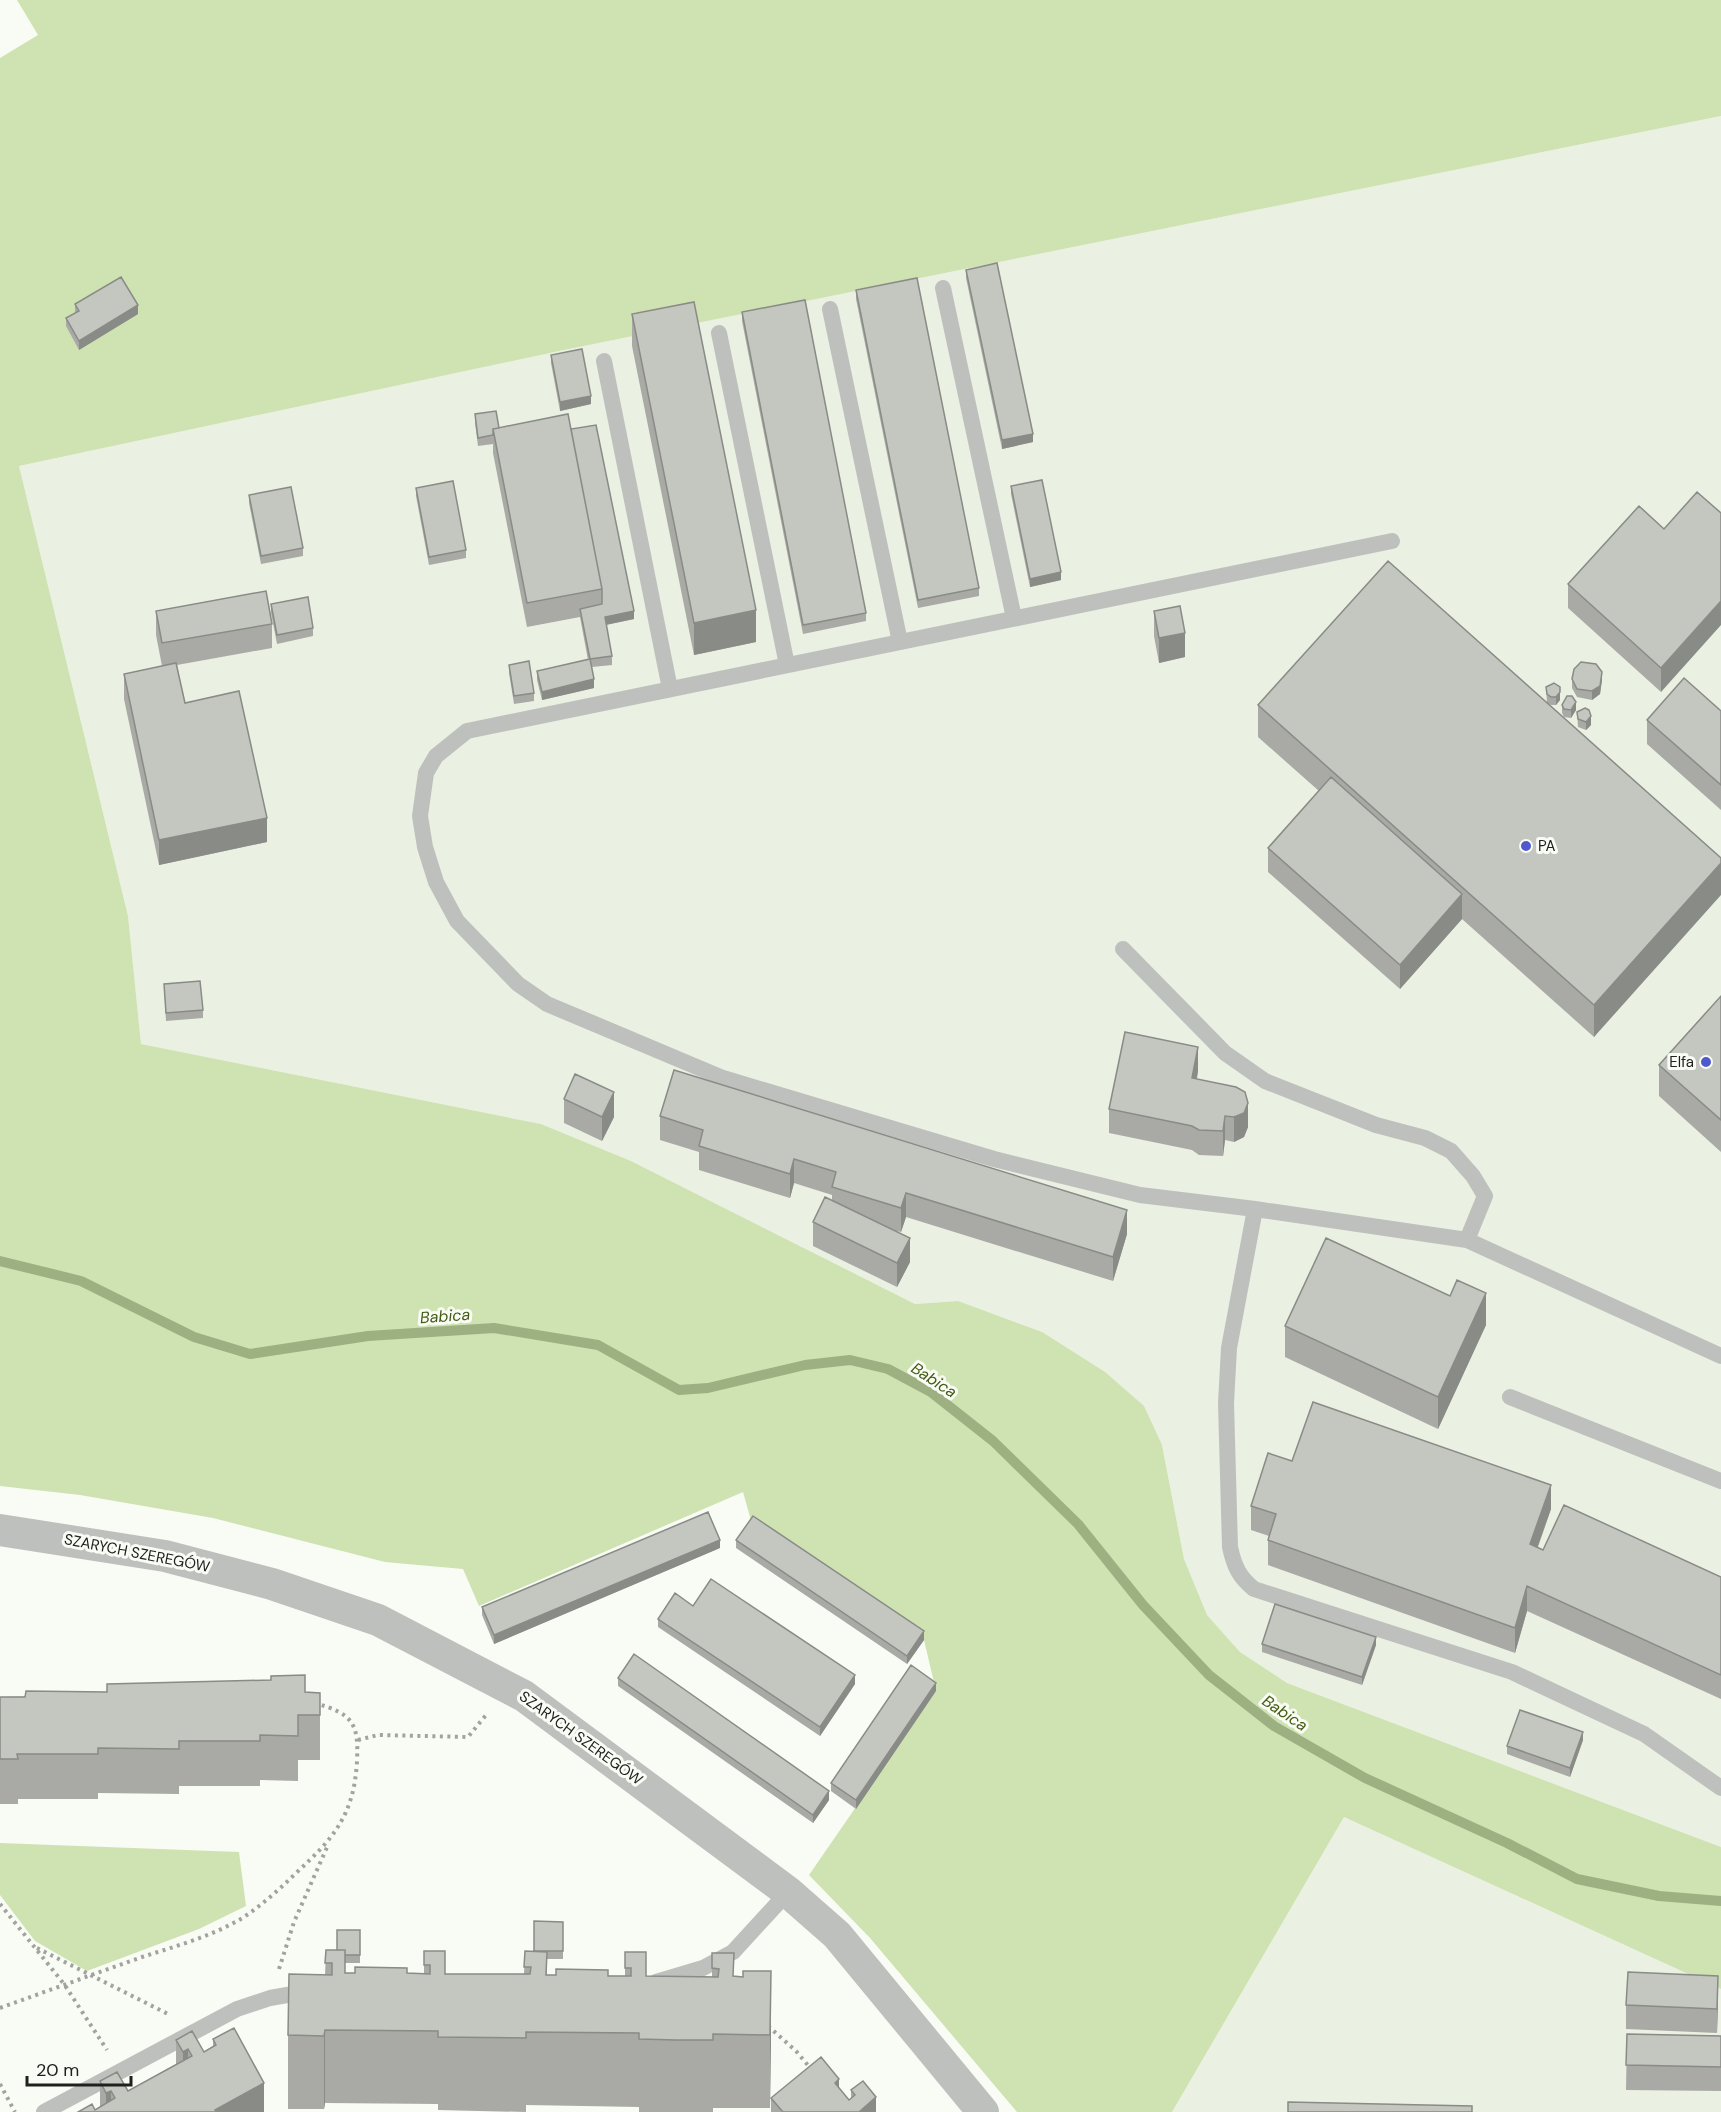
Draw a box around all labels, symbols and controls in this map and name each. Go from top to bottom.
place label: PA [1538,836,1555,856]
marker: PA [1519,839,1533,853]
place label: Elfa [1669,1052,1694,1072]
marker: Elfa [1699,1055,1713,1069]
water label: Babica [419,1304,471,1328]
water label: Babica [907,1357,961,1403]
street label: SZARYCH SZEREGÓW [62,1529,212,1577]
street label: SZARYCH SZEREGÓW [515,1686,647,1790]
water label: Babica [1258,1690,1312,1736]
scale bar [27,2049,130,2087]
text: 20 m [36,2058,79,2082]

